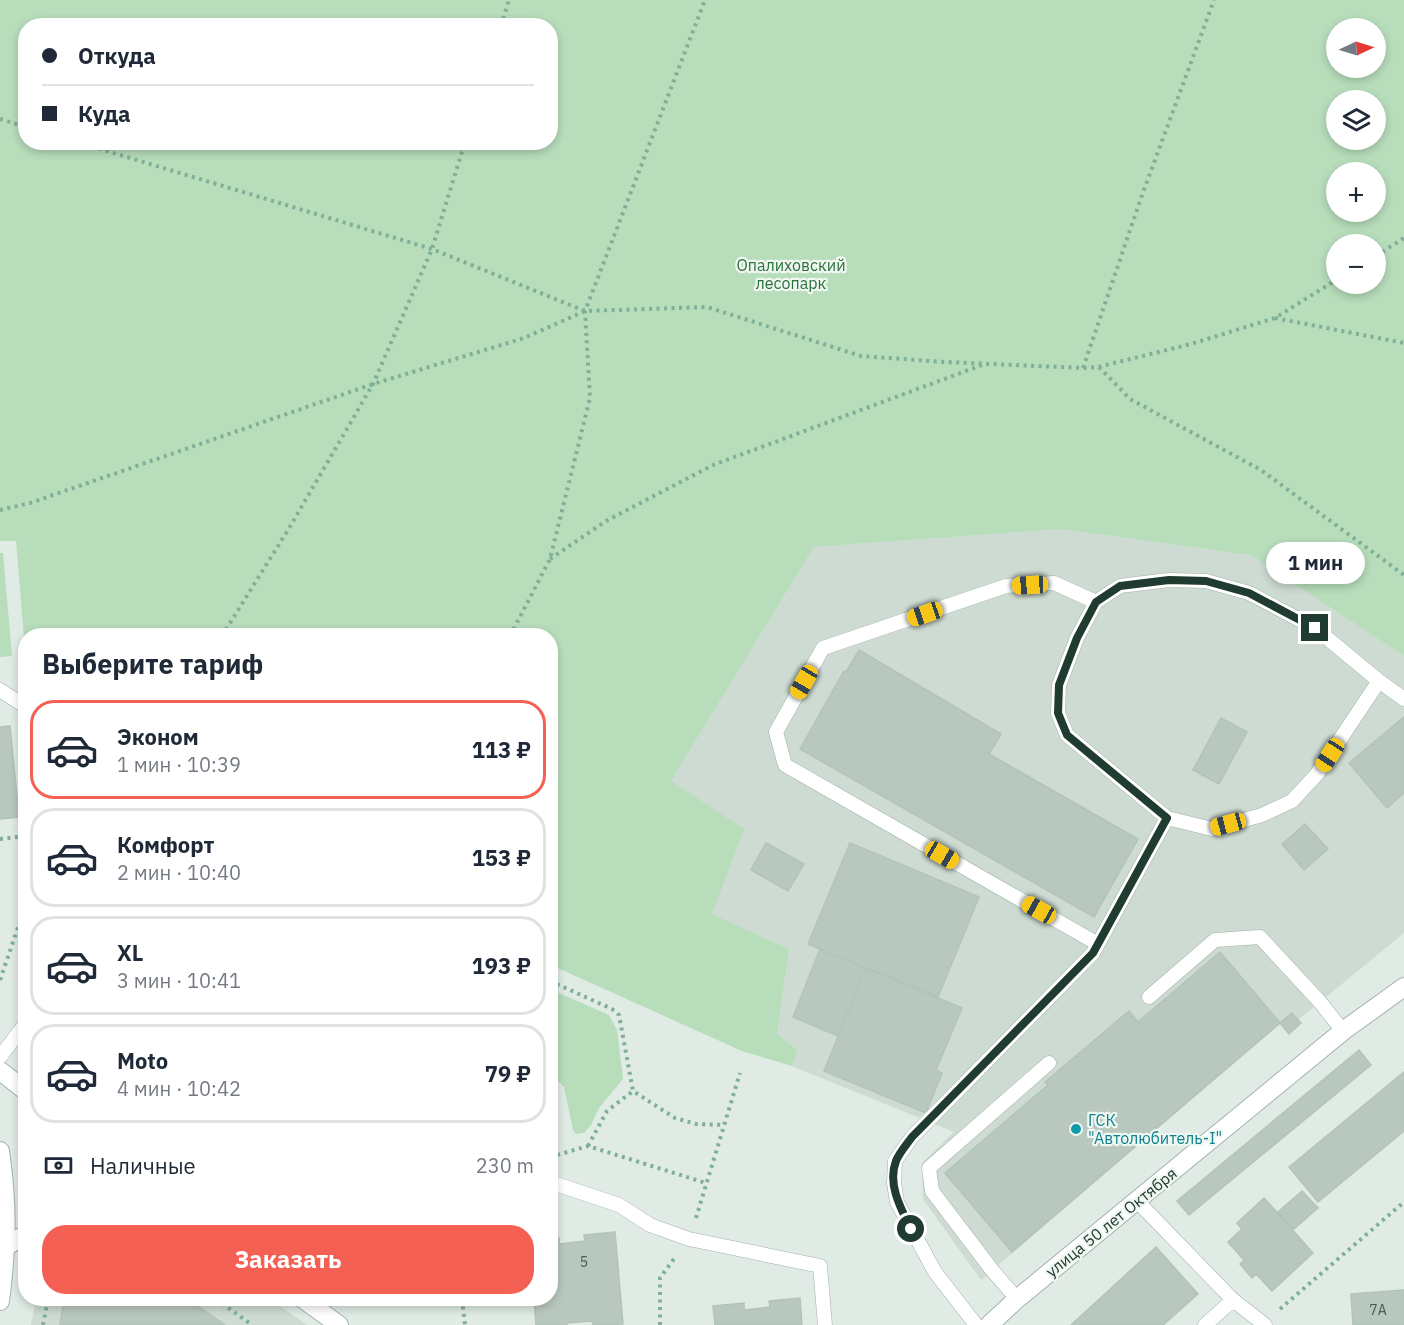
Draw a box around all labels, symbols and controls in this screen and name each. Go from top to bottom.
north arrow [1326,18,1386,78]
map controls [1326,18,1386,294]
text: Откуда [78,41,156,70]
button: layers [1326,90,1386,150]
text: Куда [78,99,131,128]
button: + [1326,162,1386,222]
button: − [1326,234,1386,294]
park label: Опалиховский лесопарк [736,255,846,293]
callout: 1 мин [1266,541,1364,583]
text: 1 мин [1288,549,1343,576]
car [1012,575,1048,595]
car [905,600,945,628]
route end [1301,614,1328,641]
text: Выберите тариф [42,646,263,681]
car [787,662,821,702]
text: Эконом [117,722,199,751]
icon: car [45,723,99,777]
text: 113 ₽ [472,735,531,764]
car [1313,735,1347,775]
text: 1 мин · 10:39 [117,751,241,778]
car [1208,811,1248,837]
text: Комфорт [117,830,214,859]
icon: car [45,831,99,885]
car [922,838,962,872]
text: 153 ₽ [472,843,531,872]
text: 2 мин · 10:40 [117,859,241,886]
car [1019,893,1059,927]
text: XL [117,938,143,967]
icon: car [45,939,99,993]
text: 193 ₽ [472,951,531,980]
text: 3 мин · 10:41 [117,967,241,994]
text: Moto [117,1046,168,1075]
icon: car [45,1047,99,1101]
text: 79 ₽ [485,1059,531,1088]
text: 4 мин · 10:42 [117,1075,241,1102]
place label: ГСК "Автолюбитель-I" [1088,1110,1222,1148]
marker: ГСК "Автолюбитель-I" [1069,1122,1083,1136]
icon: cash [42,1149,75,1182]
text: Наличные [90,1151,196,1180]
text: 230 m [476,1152,534,1179]
street label: улица 50 лет Октября [1041,1163,1181,1281]
route start [897,1215,924,1242]
button: Заказать [42,1225,534,1294]
house number: 5 [580,1253,588,1271]
house number: 7А [1369,1301,1387,1319]

